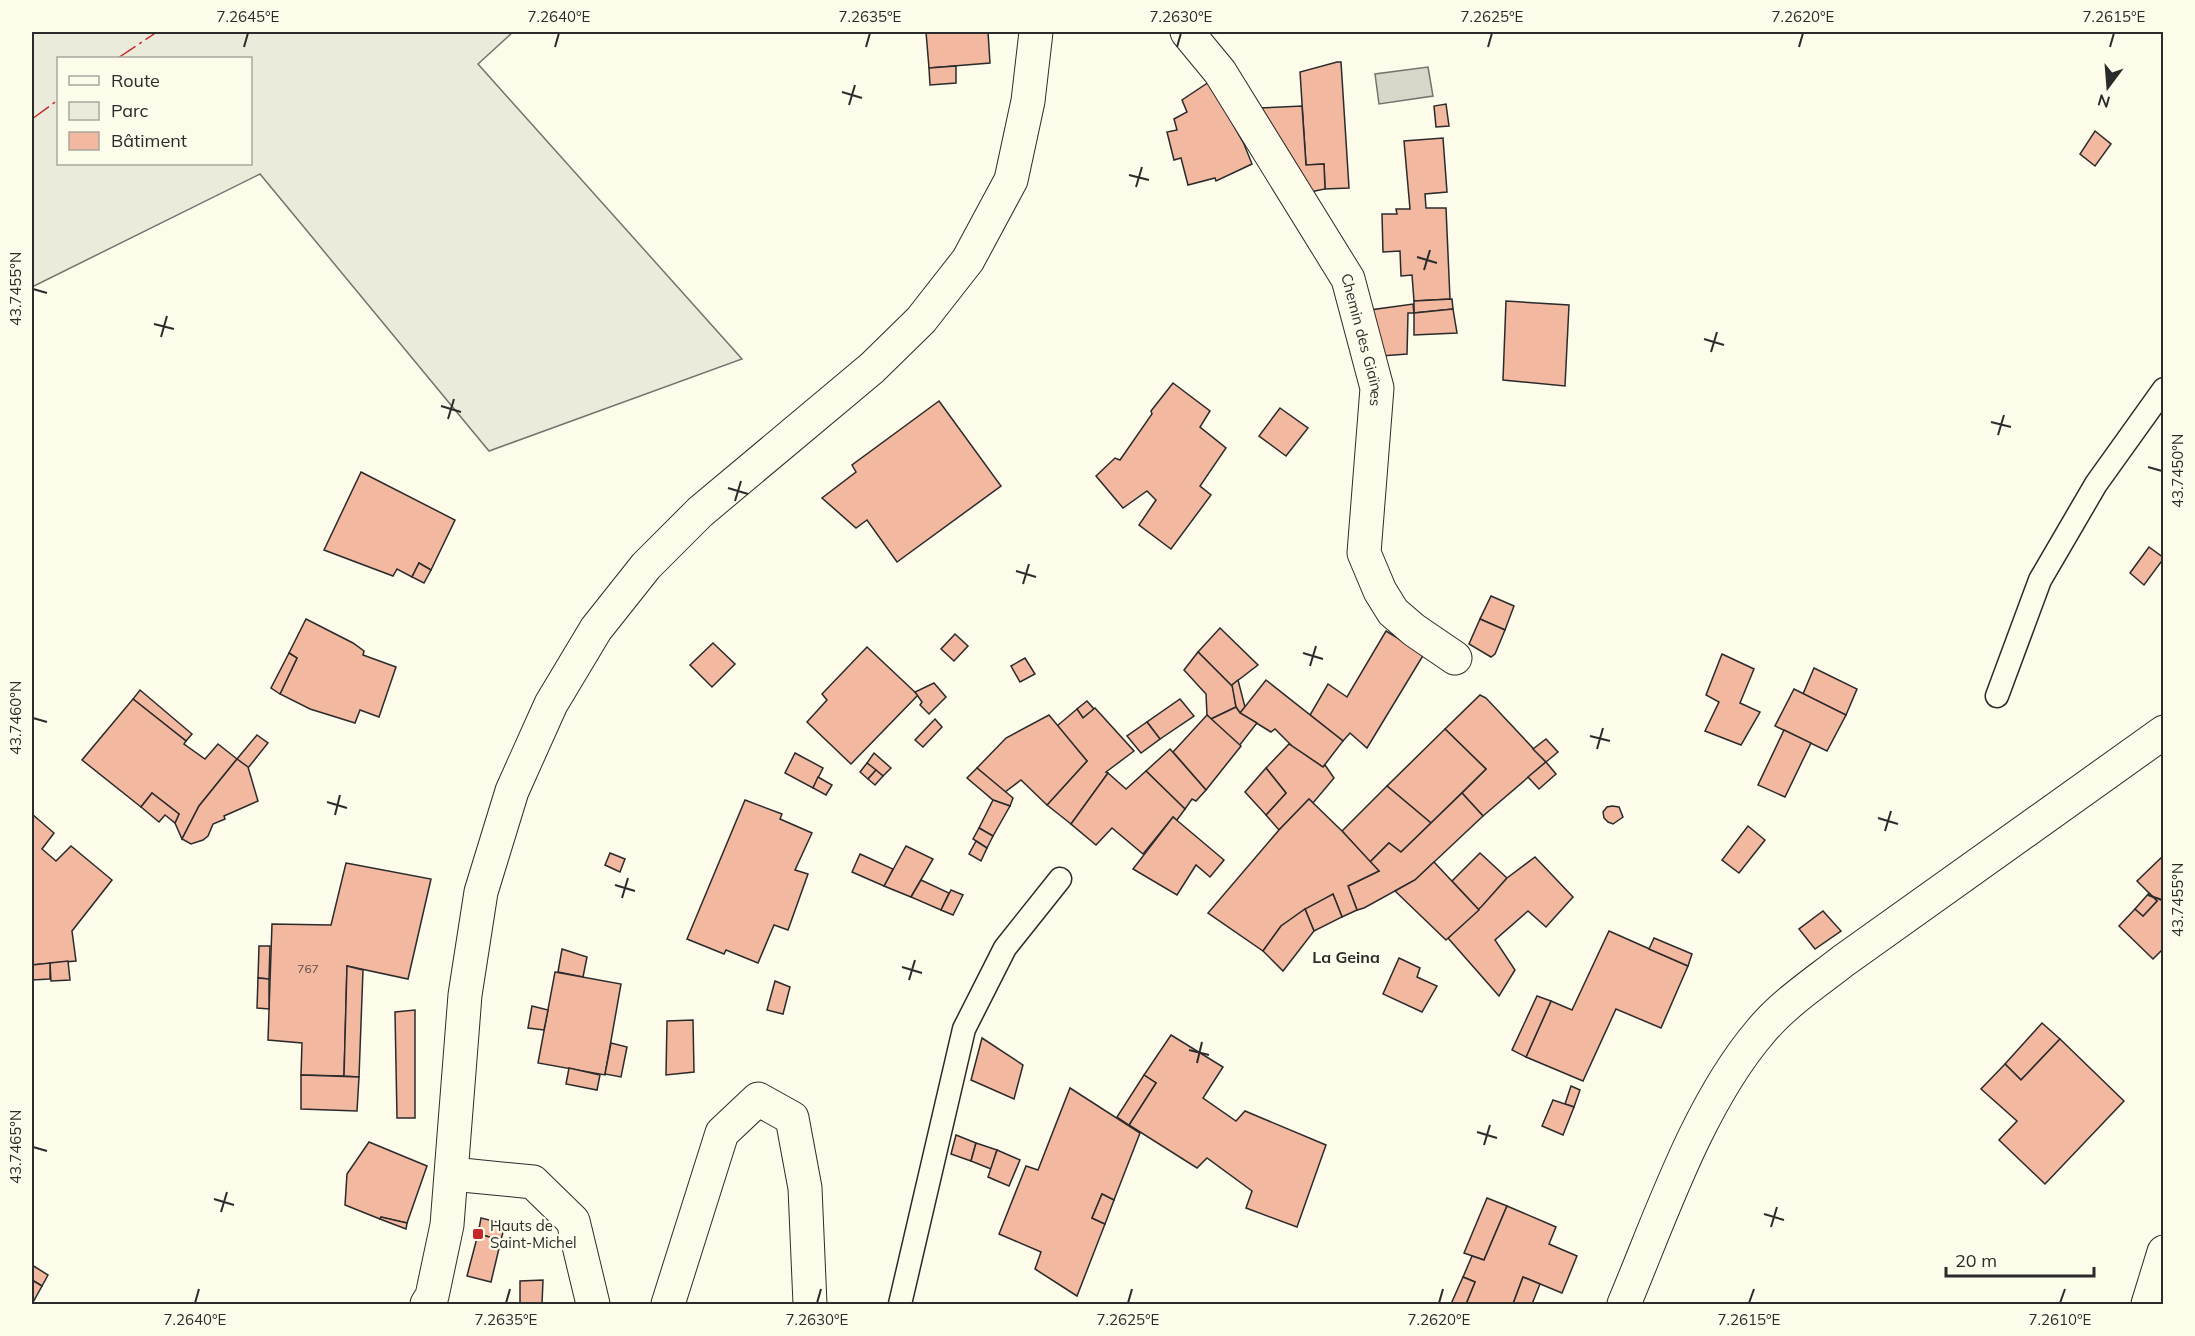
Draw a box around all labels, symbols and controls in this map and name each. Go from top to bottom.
text: 7.2645°E [217,7,280,26]
text: 7.2640°E [528,7,591,26]
text: 7.2635°E [839,7,902,26]
text: 7.2630°E [1150,7,1213,26]
text: 7.2625°E [1461,7,1524,26]
text: 7.2620°E [1772,7,1835,26]
text: 7.2615°E [2083,7,2146,26]
legend [57,57,252,165]
north arrow [2078,57,2138,117]
text: Route [111,69,160,92]
text: N [2095,90,2112,113]
text: Parc [111,99,149,122]
text: Bâtiment [111,129,187,152]
text: 43.7455°N [6,252,25,326]
street label: Chemin des Giaïnes [1337,269,1387,407]
text: 43.7450°N [2168,434,2187,508]
text: 43.7460°N [6,681,25,755]
text: 43.7455°N [2168,863,2187,937]
district label: La Geina [1312,947,1380,967]
house number: 767 [297,961,319,976]
text: 43.7465°N [6,1110,25,1184]
place label: Hauts de Saint-Michel [490,1216,577,1252]
marker: Hauts de Saint-Michel [471,1227,485,1241]
scale bar [1946,1240,2094,1278]
text: 20 m [1955,1249,1997,1272]
text: 7.2640°E [164,1310,227,1329]
text: 7.2635°E [475,1310,538,1329]
text: 7.2630°E [786,1310,849,1329]
text: 7.2625°E [1097,1310,1160,1329]
text: 7.2620°E [1408,1310,1471,1329]
text: 7.2615°E [1718,1310,1781,1329]
text: 7.2610°E [2029,1310,2092,1329]

